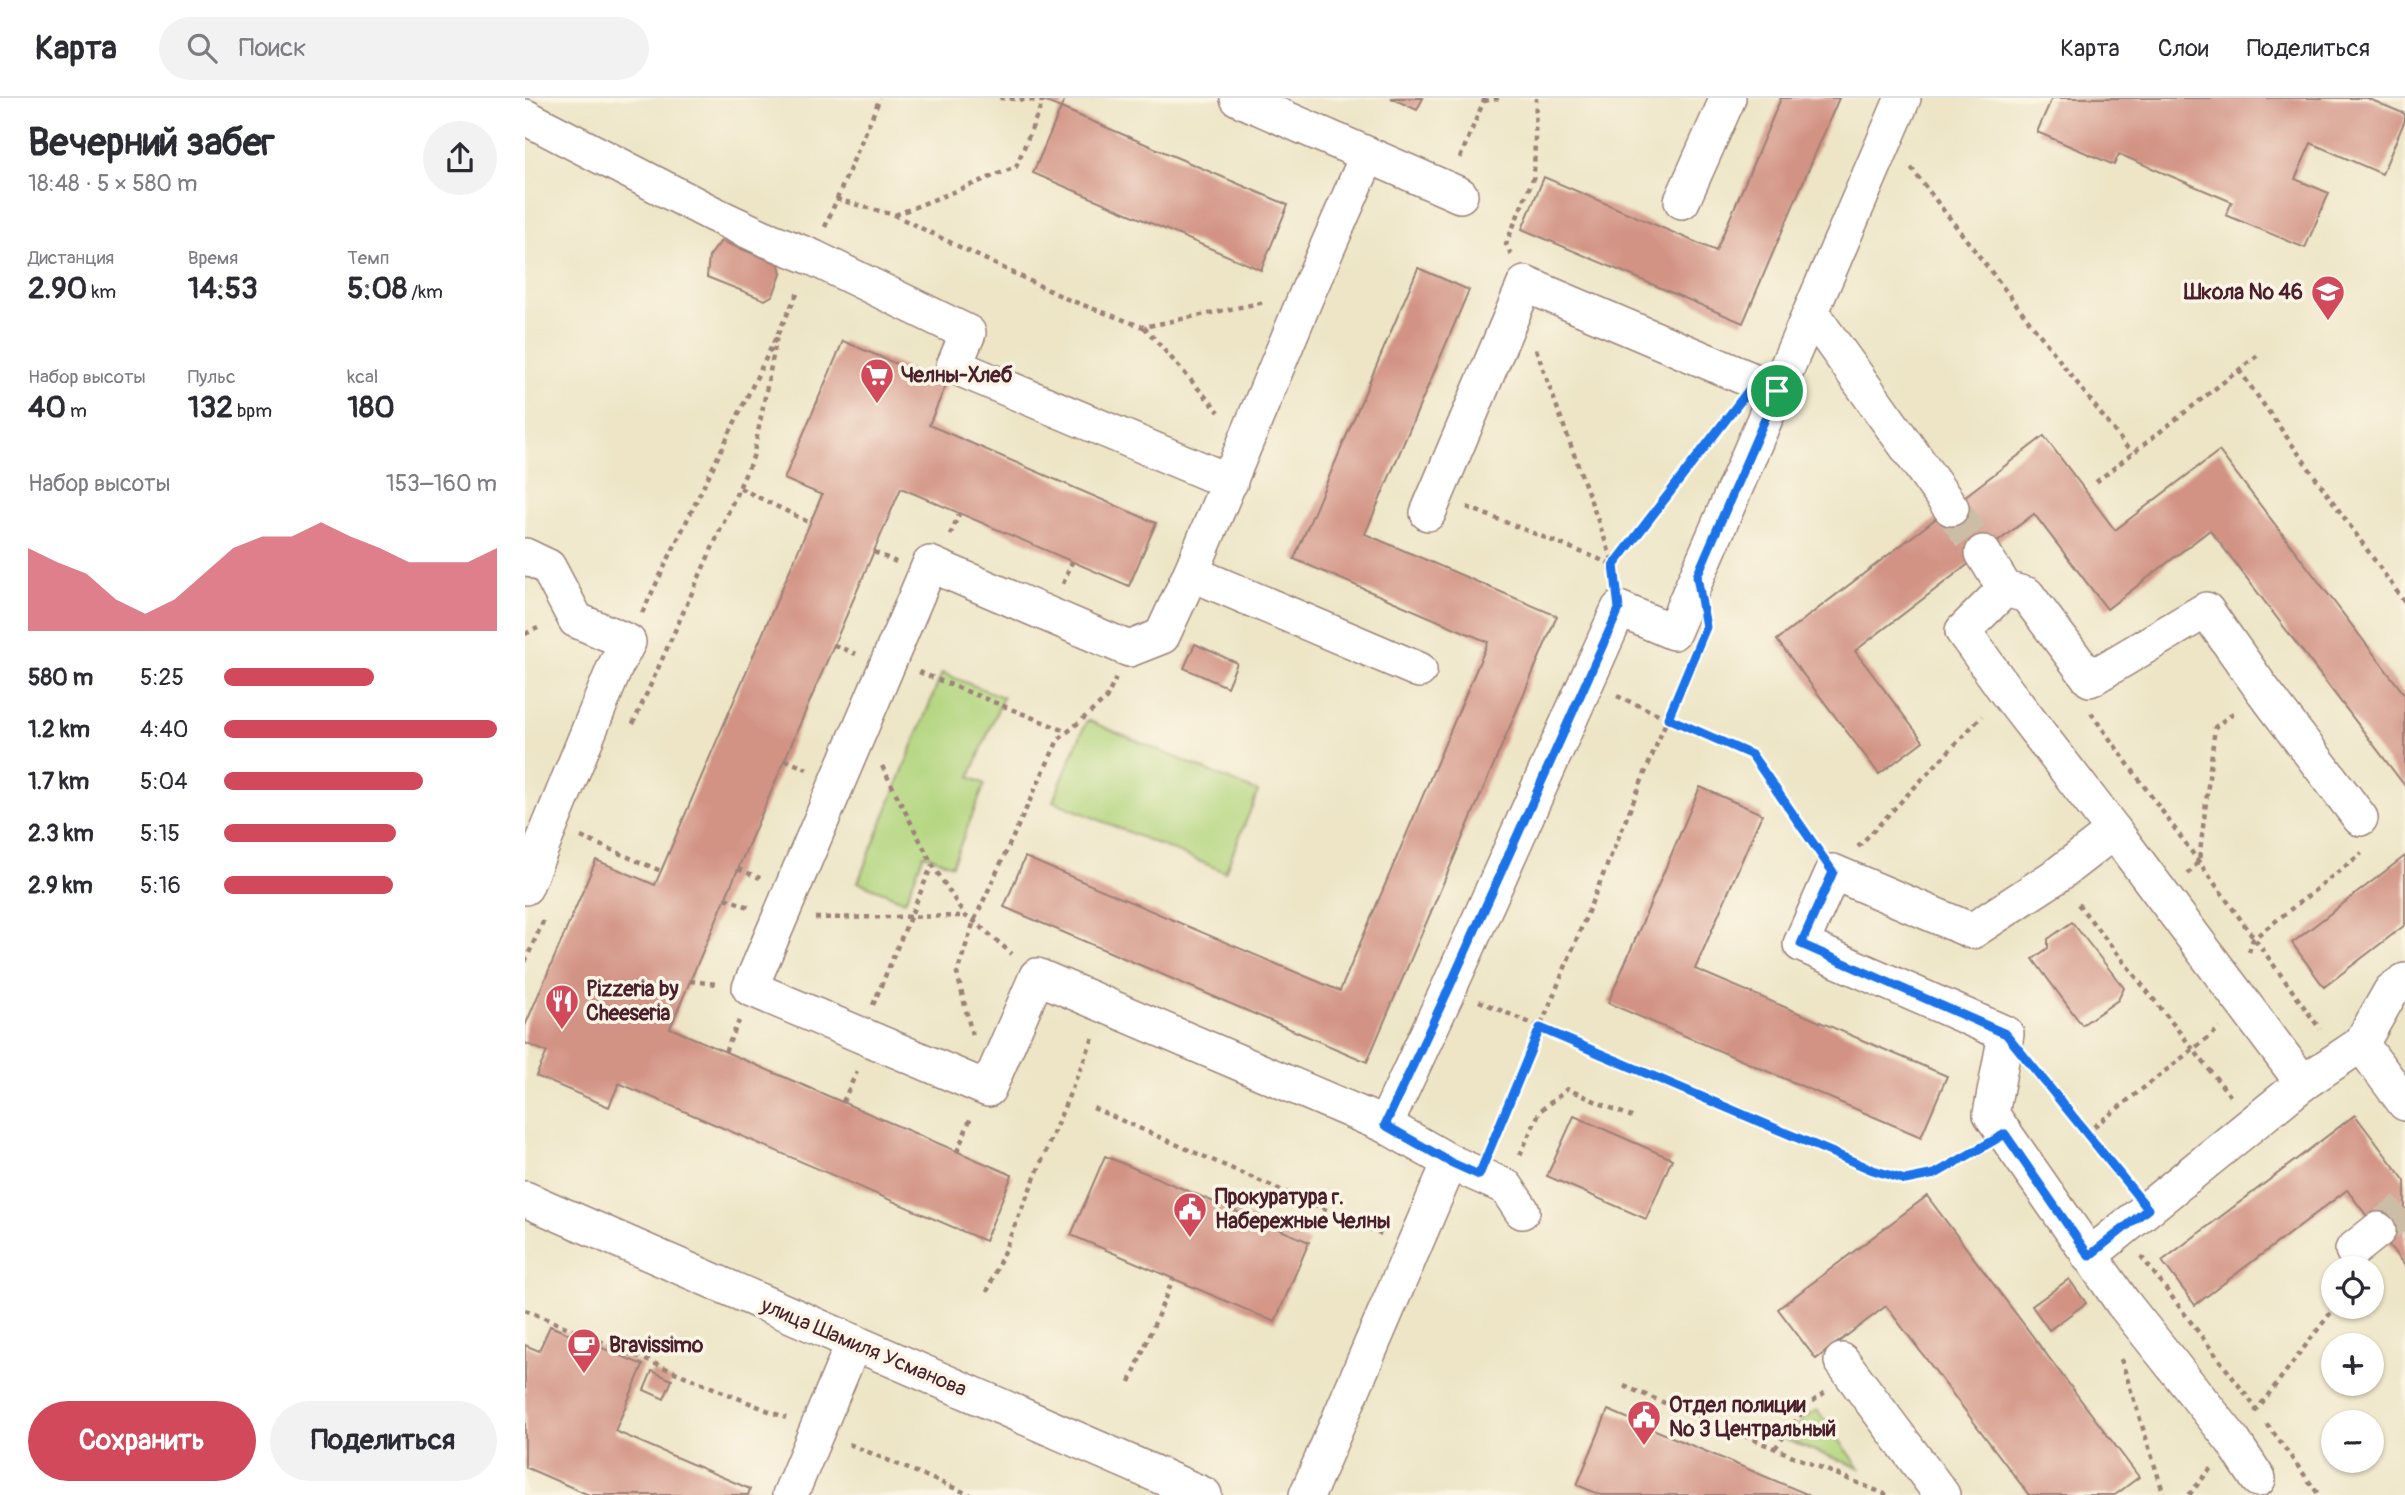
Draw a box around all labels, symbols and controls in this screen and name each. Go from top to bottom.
search box [159,17,649,80]
text: Карта [35,28,117,69]
icon: search [183,29,221,67]
text: Поиск [239,32,307,64]
text: Карта [2060,34,2120,63]
text: Слои [2158,34,2209,63]
text: Поделиться [2247,34,2370,63]
text: Вечерний забег [28,119,275,167]
button: share [423,121,497,195]
text: 18:48 · 5 × 580 m [28,169,197,198]
text: Дистанция [28,246,114,270]
text: Время [188,246,238,270]
text: Темп [347,246,389,270]
text: 2.90 [28,270,87,307]
text: 14:53 [188,270,258,307]
text: 5:08 [347,270,407,307]
school or university icon: Школа № 46 [2309,273,2347,322]
place label: Школа № 46 [2183,279,2303,306]
text: km [87,280,116,304]
text: /km [407,280,443,304]
supermarket icon: Челны-Хлеб [858,356,896,405]
pin [1747,361,1807,421]
place label: Челны-Хлеб [901,362,1013,389]
text: Набор высоты [28,365,146,389]
text: Пульс [188,365,236,389]
text: kcal [347,365,378,389]
icon: arrive [1758,372,1796,410]
text: 40 [28,389,66,426]
text: 132 [188,389,233,426]
text: 180 [347,389,395,426]
text: m [66,399,87,423]
text: bpm [233,399,272,423]
text: Набор высоты [28,469,170,498]
text: 153–160 m [386,469,497,498]
text: 580 m [28,663,93,692]
text: 5:25 [140,663,184,692]
text: 1.2 km [28,715,90,744]
text: 4:40 [140,715,189,744]
text: 1.7 km [28,767,89,796]
text: 5:04 [140,767,188,796]
text: 2.3 km [28,819,94,848]
text: 5:15 [140,819,180,848]
text: 2.9 km [28,871,93,900]
text: 5:16 [140,871,181,900]
place label: Pizzeria by Cheeseria [586,976,678,1027]
restaurant icon: Pizzeria by Cheeseria [543,982,581,1031]
place label: Прокуратура г. Набережные Челны [1215,1184,1390,1235]
public building icon: Прокуратура г. Набережные Челны [1171,1190,1209,1239]
map controls [2321,1256,2384,1473]
button: locate [2321,1256,2384,1319]
street label: улица Шамиля Усманова [756,1291,971,1403]
cafe icon: Bravissimo [565,1326,603,1375]
place label: Bravissimo [609,1332,704,1359]
button: + [2321,1333,2384,1396]
place label: Отдел полиции № 3 Центральный [1669,1392,1836,1443]
public building icon: Отдел полиции № 3 Центральный [1625,1398,1663,1447]
button: Сохранить [28,1401,256,1481]
button: Поделиться [270,1401,497,1481]
button: − [2321,1410,2384,1473]

